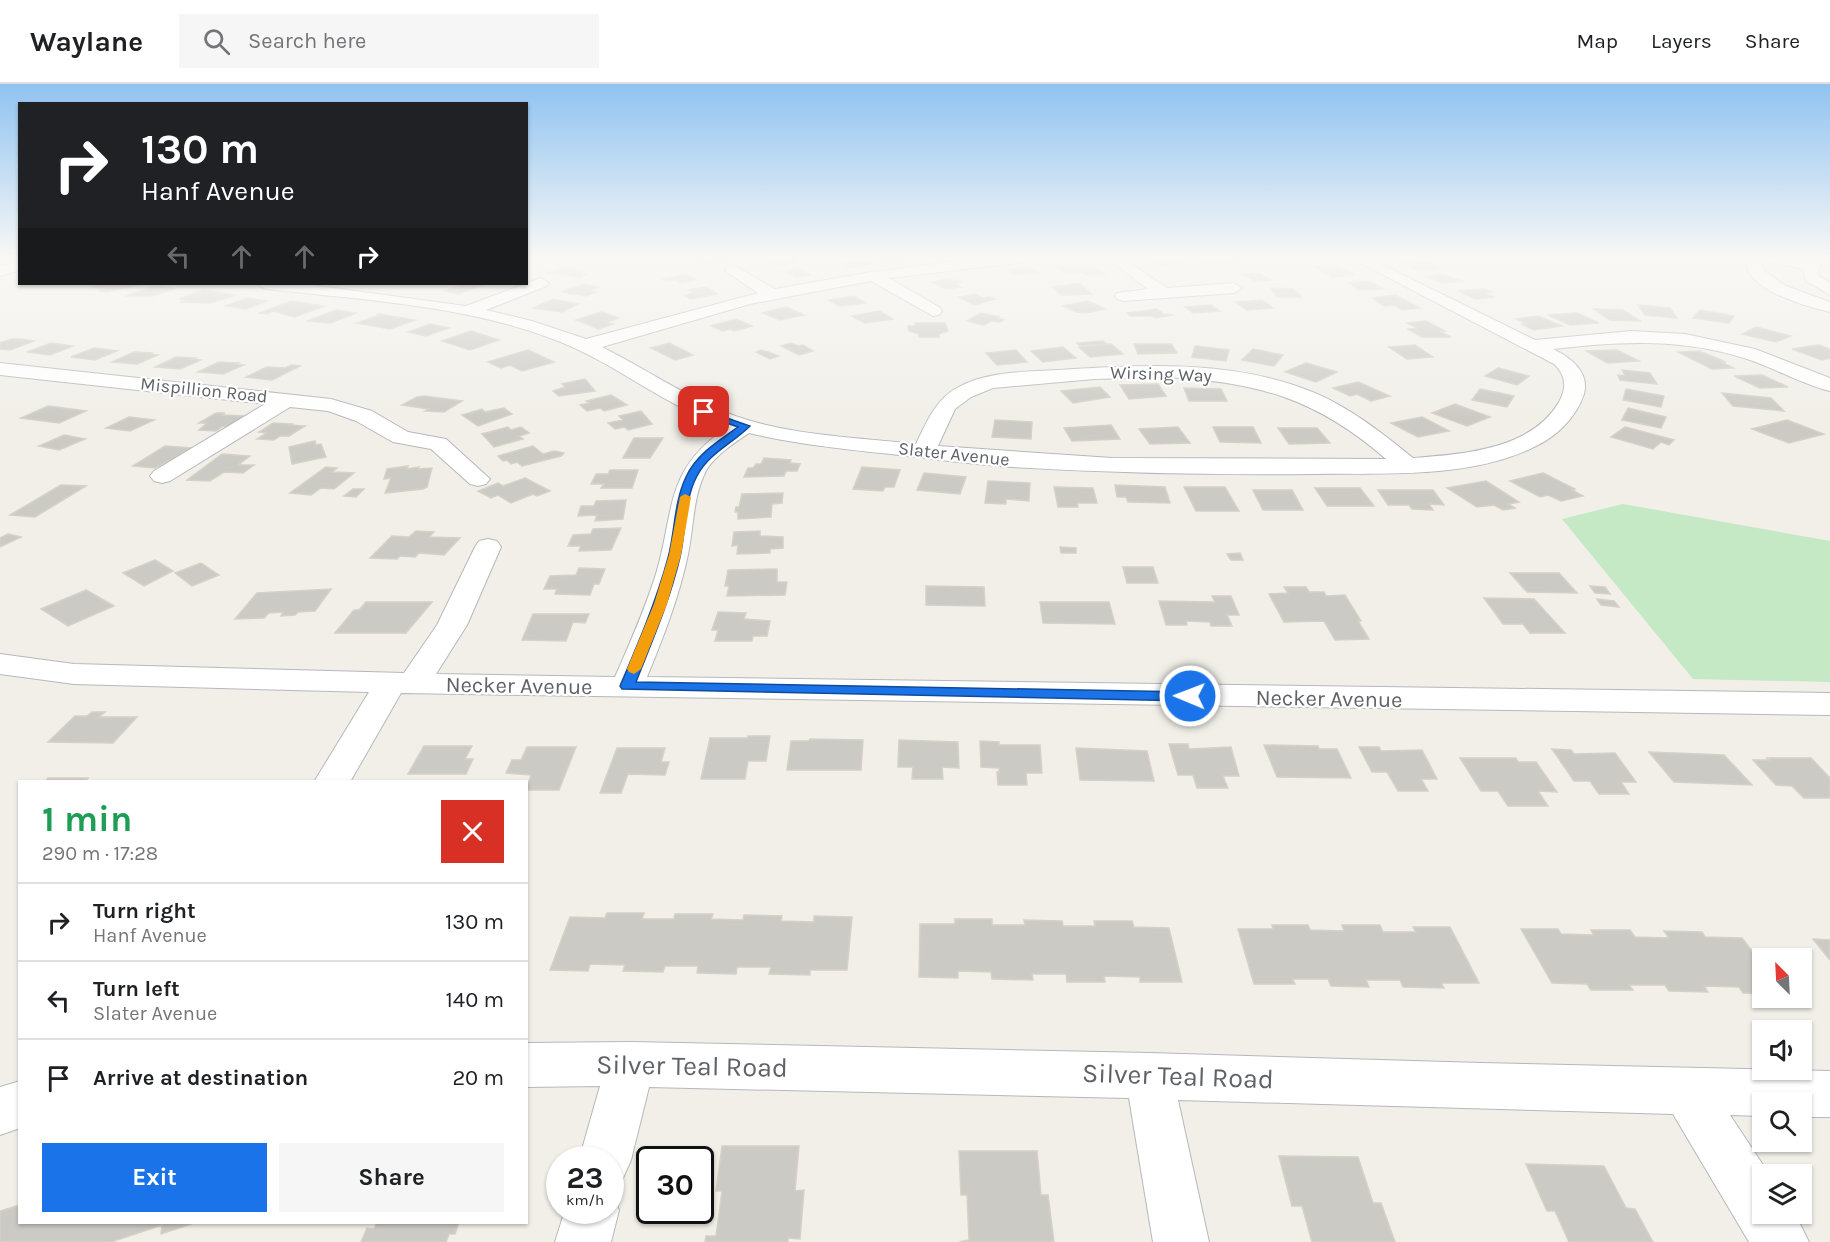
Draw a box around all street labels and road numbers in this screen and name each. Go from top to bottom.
street label: Wirsing Way [1110,361,1213,387]
street label: Mispillion Road [139,372,269,408]
street label: Slater Avenue [897,437,1011,471]
street label: Necker Avenue [445,672,593,700]
street label: Necker Avenue [1255,685,1403,713]
street label: Silver Teal Road [596,1048,788,1084]
street label: Silver Teal Road [1082,1057,1274,1095]

